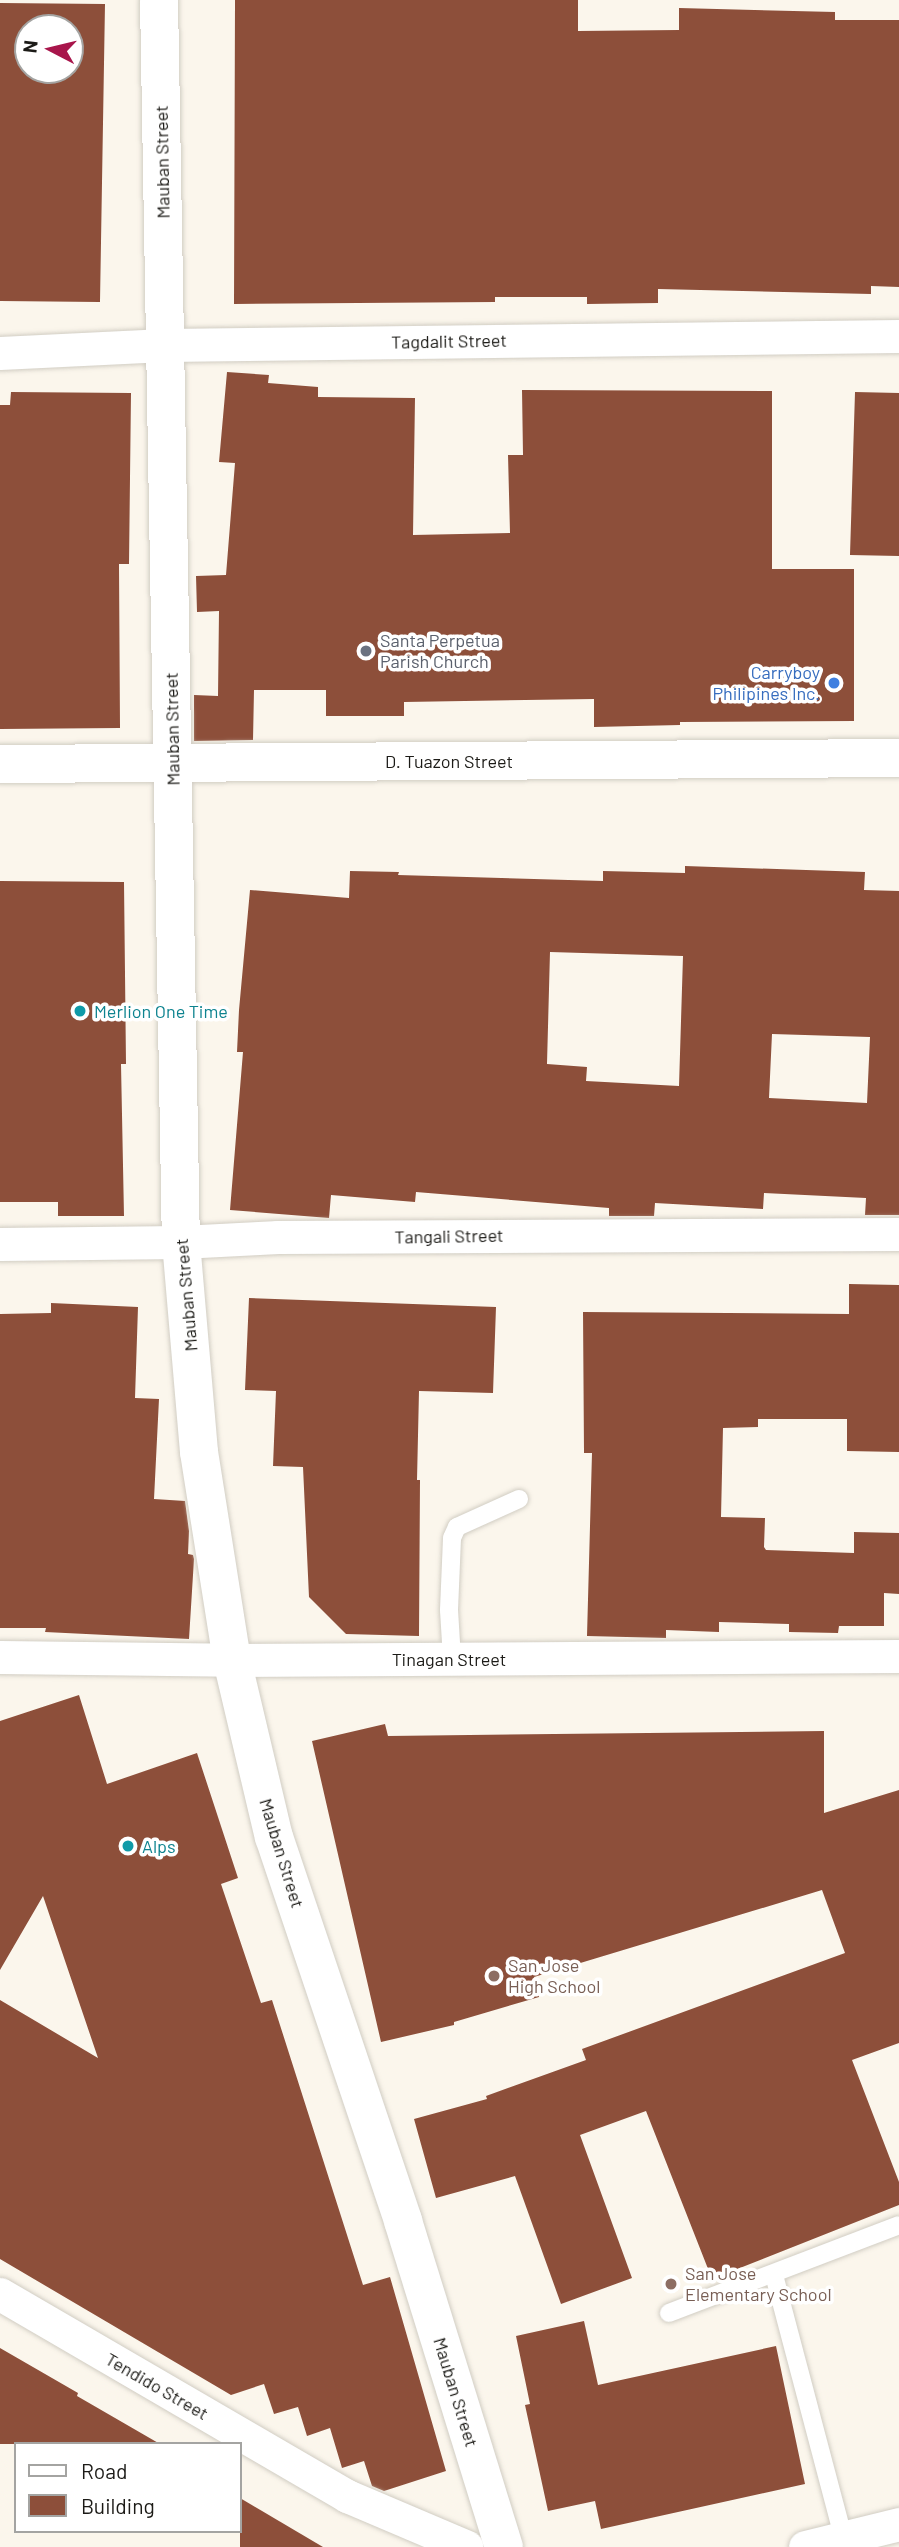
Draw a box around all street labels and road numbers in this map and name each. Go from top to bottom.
street label: Mauban Street [150,105,174,219]
street label: Tagdalit Street [391,329,507,353]
street label: Mauban Street [160,672,184,786]
street label: D. Tuazon Street [385,750,513,772]
street label: Tangali Street [394,1224,504,1248]
street label: Mauban Street [170,1238,202,1352]
street label: Tinagan Street [392,1648,506,1670]
street label: Mauban Street [255,1796,309,1910]
street label: Mauban Street [429,2335,483,2449]
street label: Tendido Street [102,2348,212,2424]

